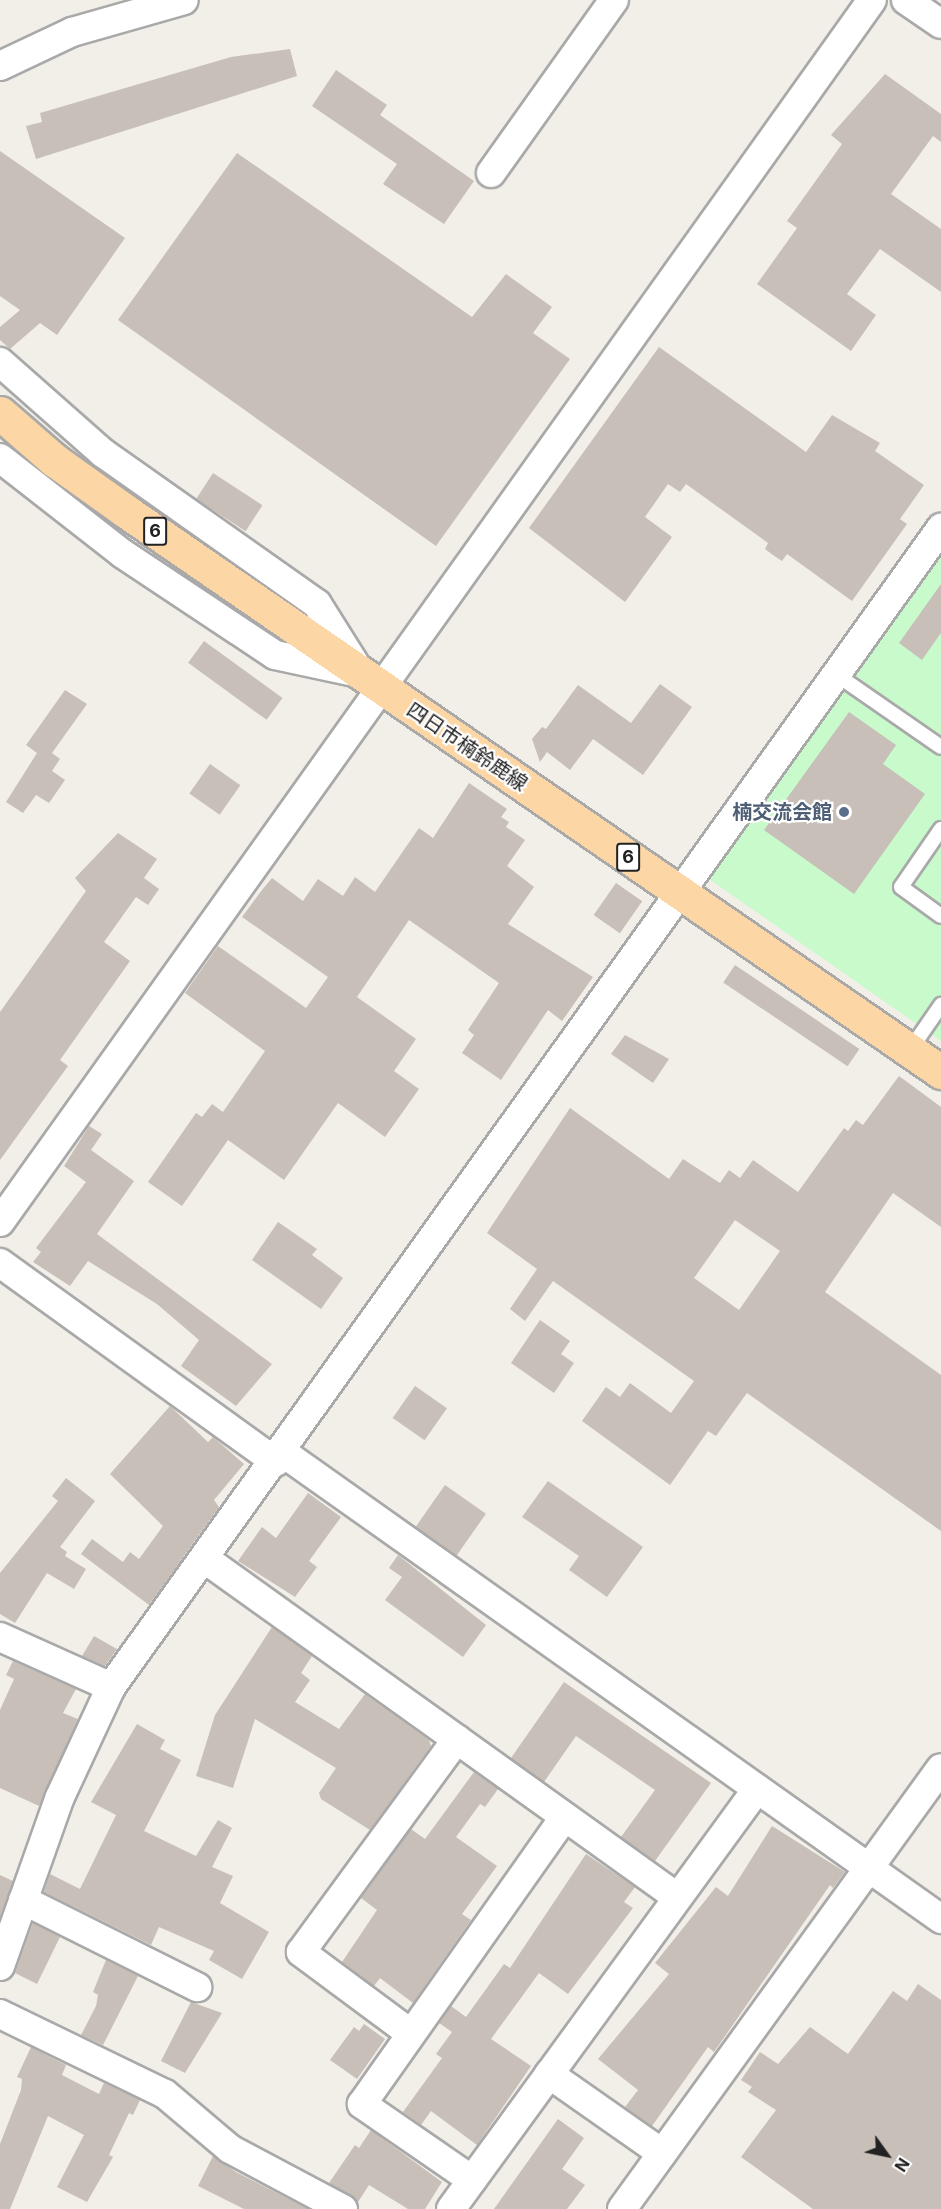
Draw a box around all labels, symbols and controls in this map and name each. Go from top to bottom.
road number: 6 [143,516,167,546]
street label: 四日市楠鈴鹿線 [402,698,532,796]
place label: 楠交流会館 [732,800,832,824]
marker: 楠交流会館 [837,805,851,819]
road number: 6 [616,842,640,872]
north arrow [857,2125,917,2185]
text: N [890,2154,914,2175]

